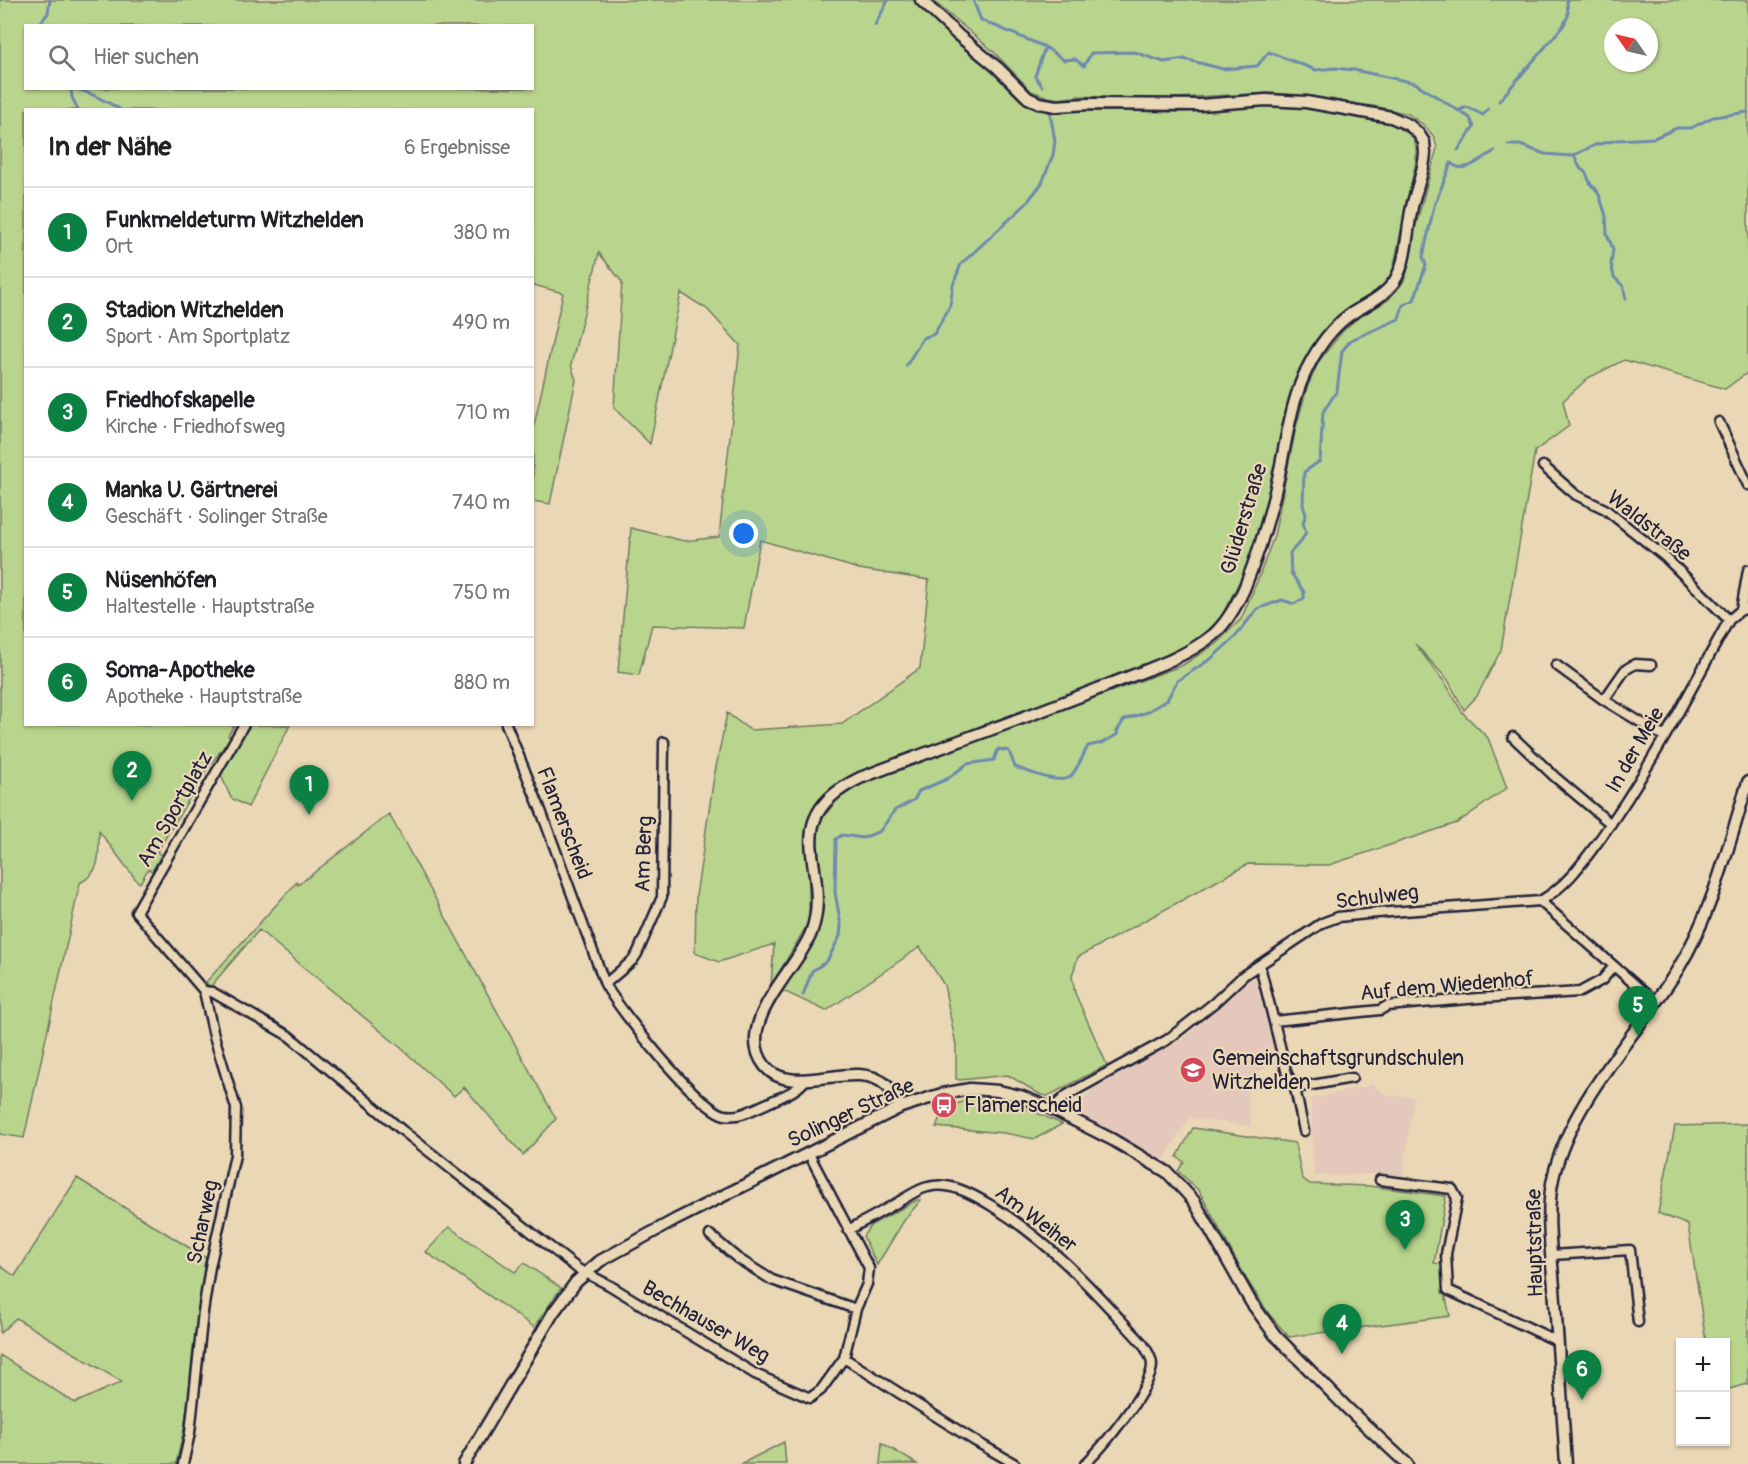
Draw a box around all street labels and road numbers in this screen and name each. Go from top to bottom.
street label: Glüderstraße [1214,460,1274,578]
street label: Waldstraße [1601,485,1697,568]
street label: In der Meie [1600,702,1671,798]
street label: Am Sportplatz [131,746,219,872]
street label: Flamerscheid [530,763,598,883]
street label: Am Berg [629,815,659,893]
street label: Schulweg [1334,879,1420,915]
street label: Auf dem Wiedenhof [1359,965,1535,1007]
street label: Solinger Straße [783,1072,919,1154]
street label: Scharweg [181,1178,225,1266]
street label: Am Weiher [989,1179,1083,1259]
street label: Hauptstraße [1521,1188,1549,1297]
street label: Bechhauser Weg [637,1275,775,1369]

